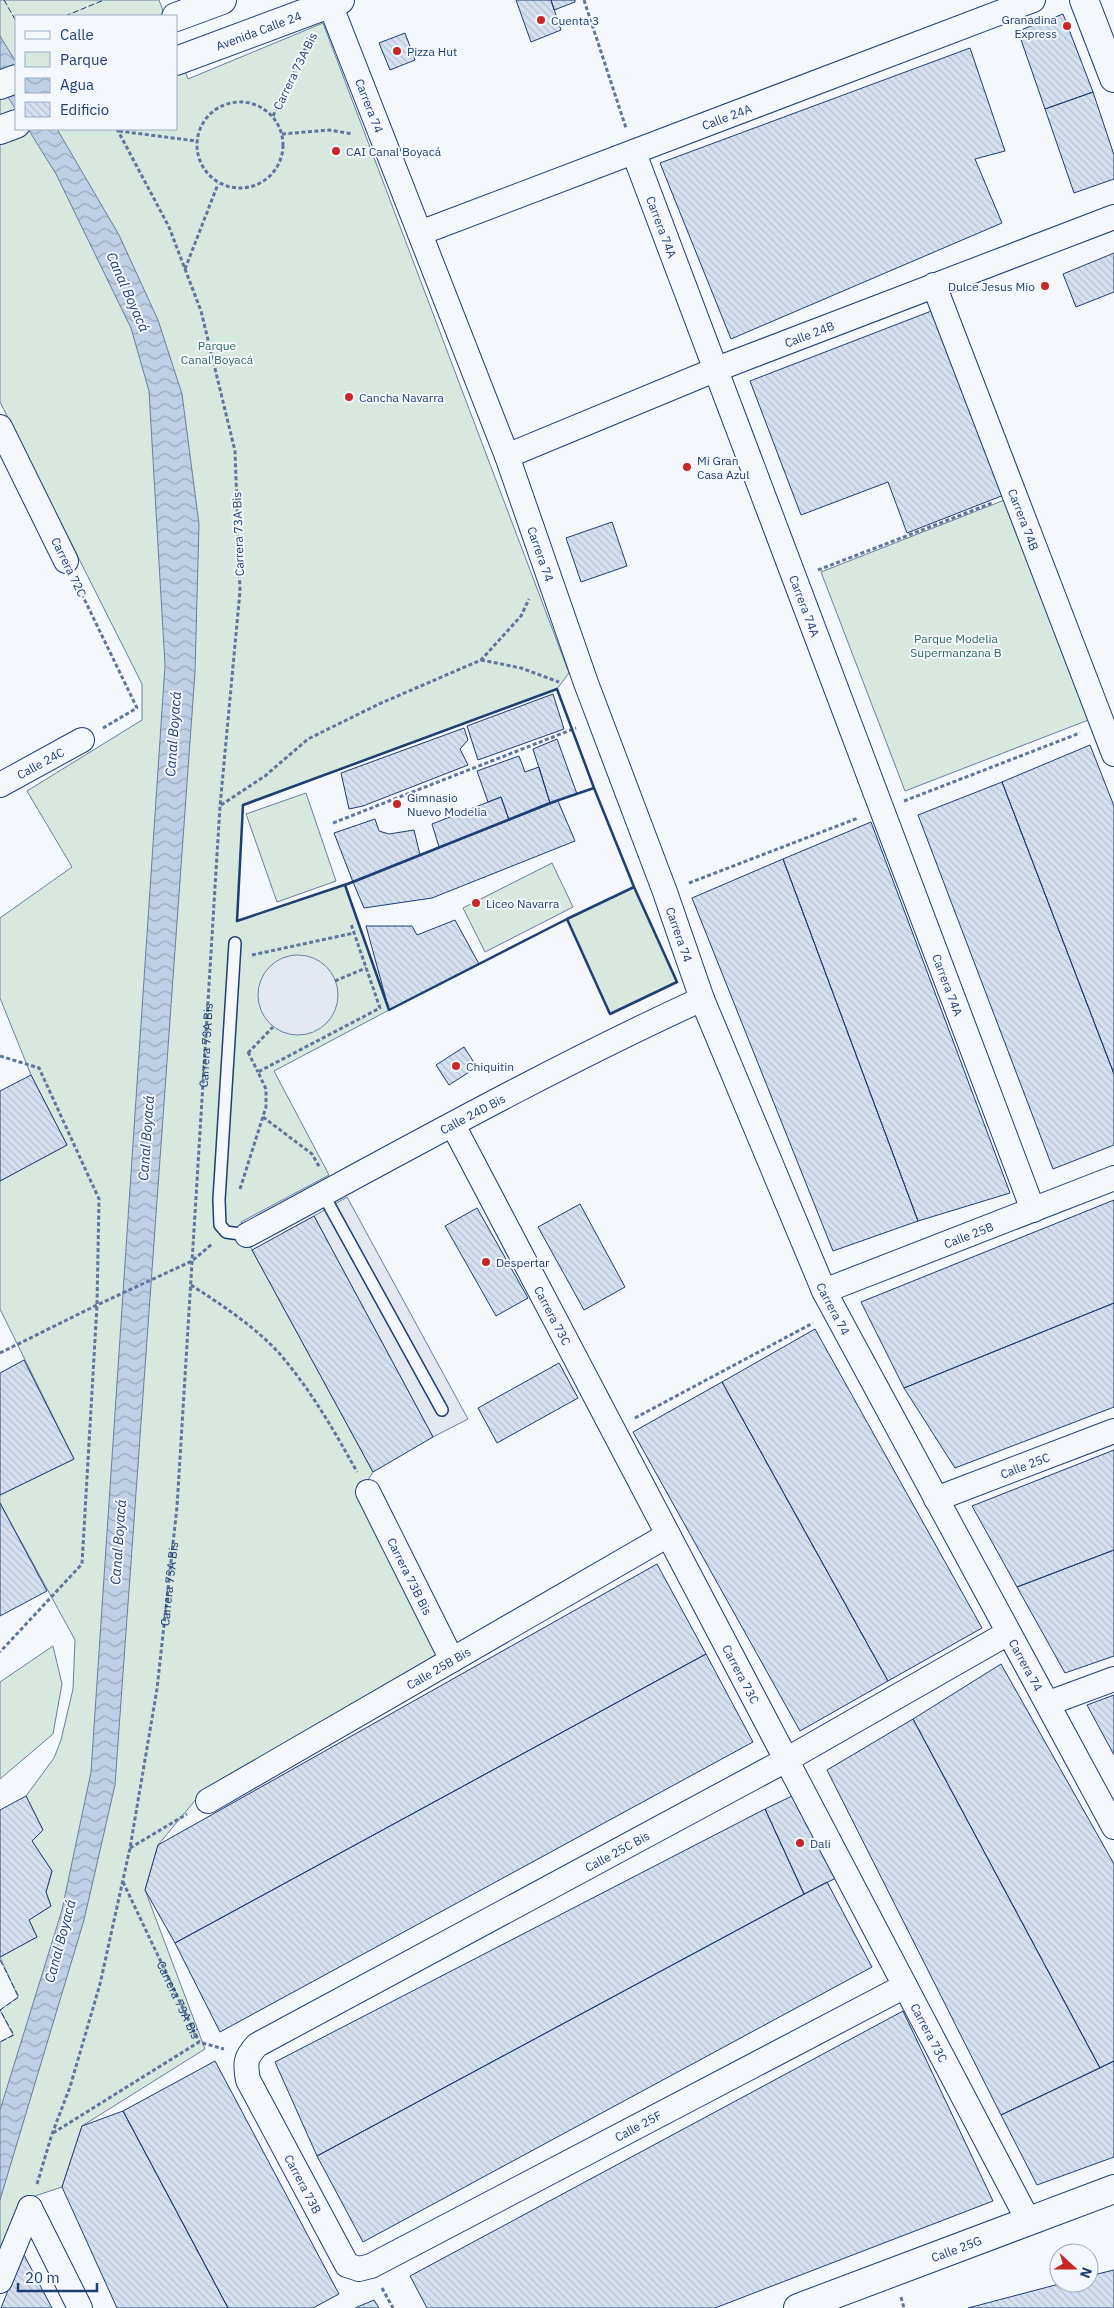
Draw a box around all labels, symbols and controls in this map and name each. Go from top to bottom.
street label: Avenida Calle 24 [214,8,303,53]
place label: Granadina Express [1001,12,1058,41]
place label: Cuenta 3 [551,13,599,28]
marker: Cuenta 3 [535,14,547,26]
legend [15,15,178,130]
marker: Granadina Express [1061,20,1073,32]
text: Calle [60,25,94,44]
street label: Carrera 73A Bis [270,30,320,112]
place label: Pizza Hut [407,44,457,59]
marker: Pizza Hut [391,45,403,57]
text: Parque [60,50,108,69]
text: Agua [60,75,94,94]
street label: Carrera 74 [352,76,387,135]
text: Edificio [60,100,109,119]
street label: Calle 24A [700,100,754,133]
place label: CAI Canal Boyacá [346,144,442,159]
marker: CAI Canal Boyacá [330,145,342,157]
street label: Carrera 74A [643,194,680,260]
water label: Canal Boyacá [102,249,154,335]
place label: Dulce Jesus Mio [948,279,1035,294]
marker: Dulce Jesus Mio [1039,280,1051,292]
street label: Calle 24B [782,317,836,350]
park label: Parque Canal Boyacá [181,338,254,367]
place label: Cancha Navarra [359,390,445,405]
marker: Cancha Navarra [343,391,355,403]
place label: Mi Gran Casa Azul [697,453,749,482]
marker: Mi Gran Casa Azul [681,461,693,473]
street label: Carrera 74B [1005,486,1043,553]
street label: Carrera 73A Bis [229,491,247,576]
street label: Carrera 74 [525,524,558,583]
street label: Carrera 72C [48,535,90,600]
street label: Carrera 74A [786,573,824,639]
park label: Parque Modelia Supermanzana B [910,631,1002,660]
water label: Canal Boyacá [161,691,185,777]
street label: Calle 24C [14,744,67,782]
place label: Gimnasio Nuevo Modelia [407,790,487,819]
marker: Gimnasio Nuevo Modelia [391,798,403,810]
place label: Liceo Navarra [486,896,560,911]
marker: Liceo Navarra [470,897,482,909]
street label: Carrera 74 [663,905,696,964]
street label: Carrera 74A [929,952,967,1018]
street label: Carrera 73A Bis [195,1003,215,1088]
place label: Chiquitin [466,1059,514,1074]
marker: Chiquitin [450,1060,462,1072]
street label: Calle 24D Bis [437,1090,508,1137]
water label: Canal Boyacá [134,1095,158,1181]
street label: Calle 25B [941,1218,996,1251]
place label: Despertar [496,1255,550,1270]
marker: Despertar [480,1256,492,1268]
street label: Carrera 74 [814,1280,854,1337]
street label: Carrera 73C [531,1283,575,1348]
street label: Calle 25C [998,1449,1052,1481]
water label: Canal Boyacá [106,1499,130,1585]
street label: Carrera 73B Bis [384,1535,436,1617]
street label: Carrera 73A Bis [156,1541,181,1627]
street label: Carrera 74 [1006,1636,1047,1694]
street label: Carrera 73C [720,1642,763,1707]
street label: Calle 25B Bis [404,1643,473,1692]
street label: Calle 25C Bis [582,1827,652,1875]
place label: Dali [810,1836,831,1851]
marker: Dali [794,1837,806,1849]
water label: Canal Boyacá [40,1897,80,1985]
street label: Carrera 73A Bis [154,1958,204,2041]
street label: Carrera 73C [908,2000,951,2065]
street label: Calle 25F [612,2107,664,2145]
street label: Carrera 73B [281,2152,325,2216]
street label: Calle 25G [929,2232,983,2265]
north arrow [1049,2243,1099,2293]
scale bar [18,2260,96,2292]
text: N [1076,2265,1096,2281]
text: 20 m [25,2268,60,2287]

